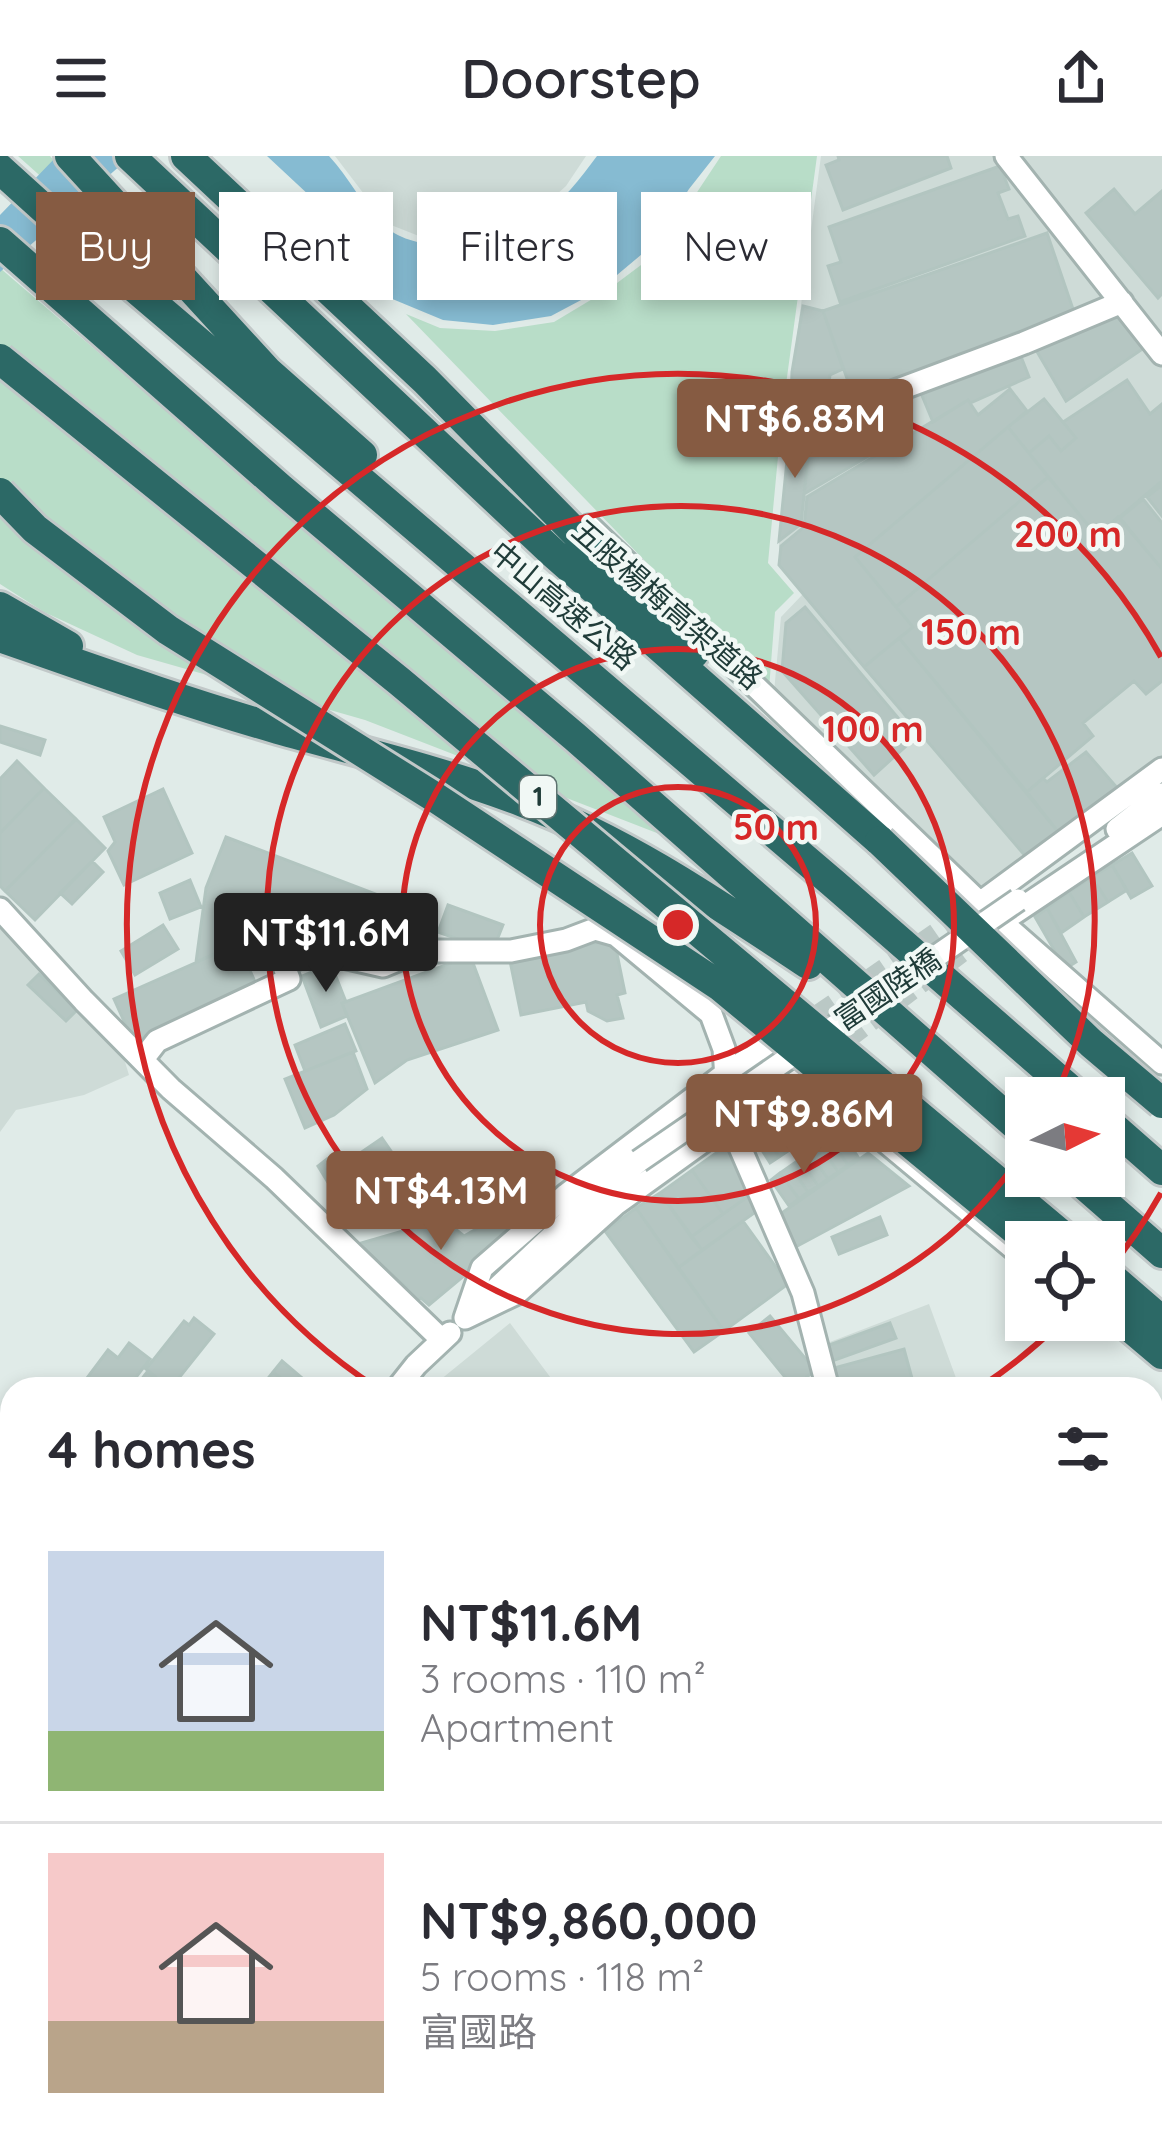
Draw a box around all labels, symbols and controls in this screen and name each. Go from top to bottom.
text: Doorstep [461,44,701,112]
icon: menu [48,45,114,111]
icon: share [1048,45,1114,111]
chip: Buy [36,192,195,300]
chip: Rent [219,192,393,300]
chip: Filters [417,192,617,300]
chip: New [641,192,811,300]
pin: NT$6.83M [671,379,919,481]
text: NT$6.83M [704,393,886,442]
street label: 五股楊梅高架道路 [565,511,771,697]
text: 200 m [1014,511,1122,556]
street label: 中山高速公路 [482,533,645,678]
text: 150 m [921,609,1021,654]
text: 100 m [822,706,924,751]
road number: 1 [520,776,556,818]
text: 50 m [733,804,819,849]
pin: NT$11.6M [202,893,450,995]
centre of rings [657,904,699,946]
text: NT$11.6M [241,907,411,956]
street label: 富國陸橋 [827,940,948,1038]
pin: NT$9.86M [680,1074,928,1176]
north arrow [1005,1077,1125,1197]
map controls [1005,1077,1125,1341]
text: NT$9.86M [713,1088,895,1137]
pin: NT$4.13M [317,1151,565,1253]
text: NT$4.13M [353,1165,529,1214]
button: locate [1005,1221,1125,1341]
icon: filters [1050,1416,1116,1482]
text: 4 homes [48,1417,256,1481]
text: NT$11.6M [420,1590,642,1654]
icon: home [144,1599,288,1743]
text: 3 rooms · 110 m² [420,1654,706,1703]
text: Apartment [420,1703,614,1752]
text: NT$9,860,000 [420,1888,757,1952]
icon: home [144,1901,288,2045]
text: 5 rooms · 118 m² [420,1952,704,2001]
text: 富國路 [420,2007,537,2056]

